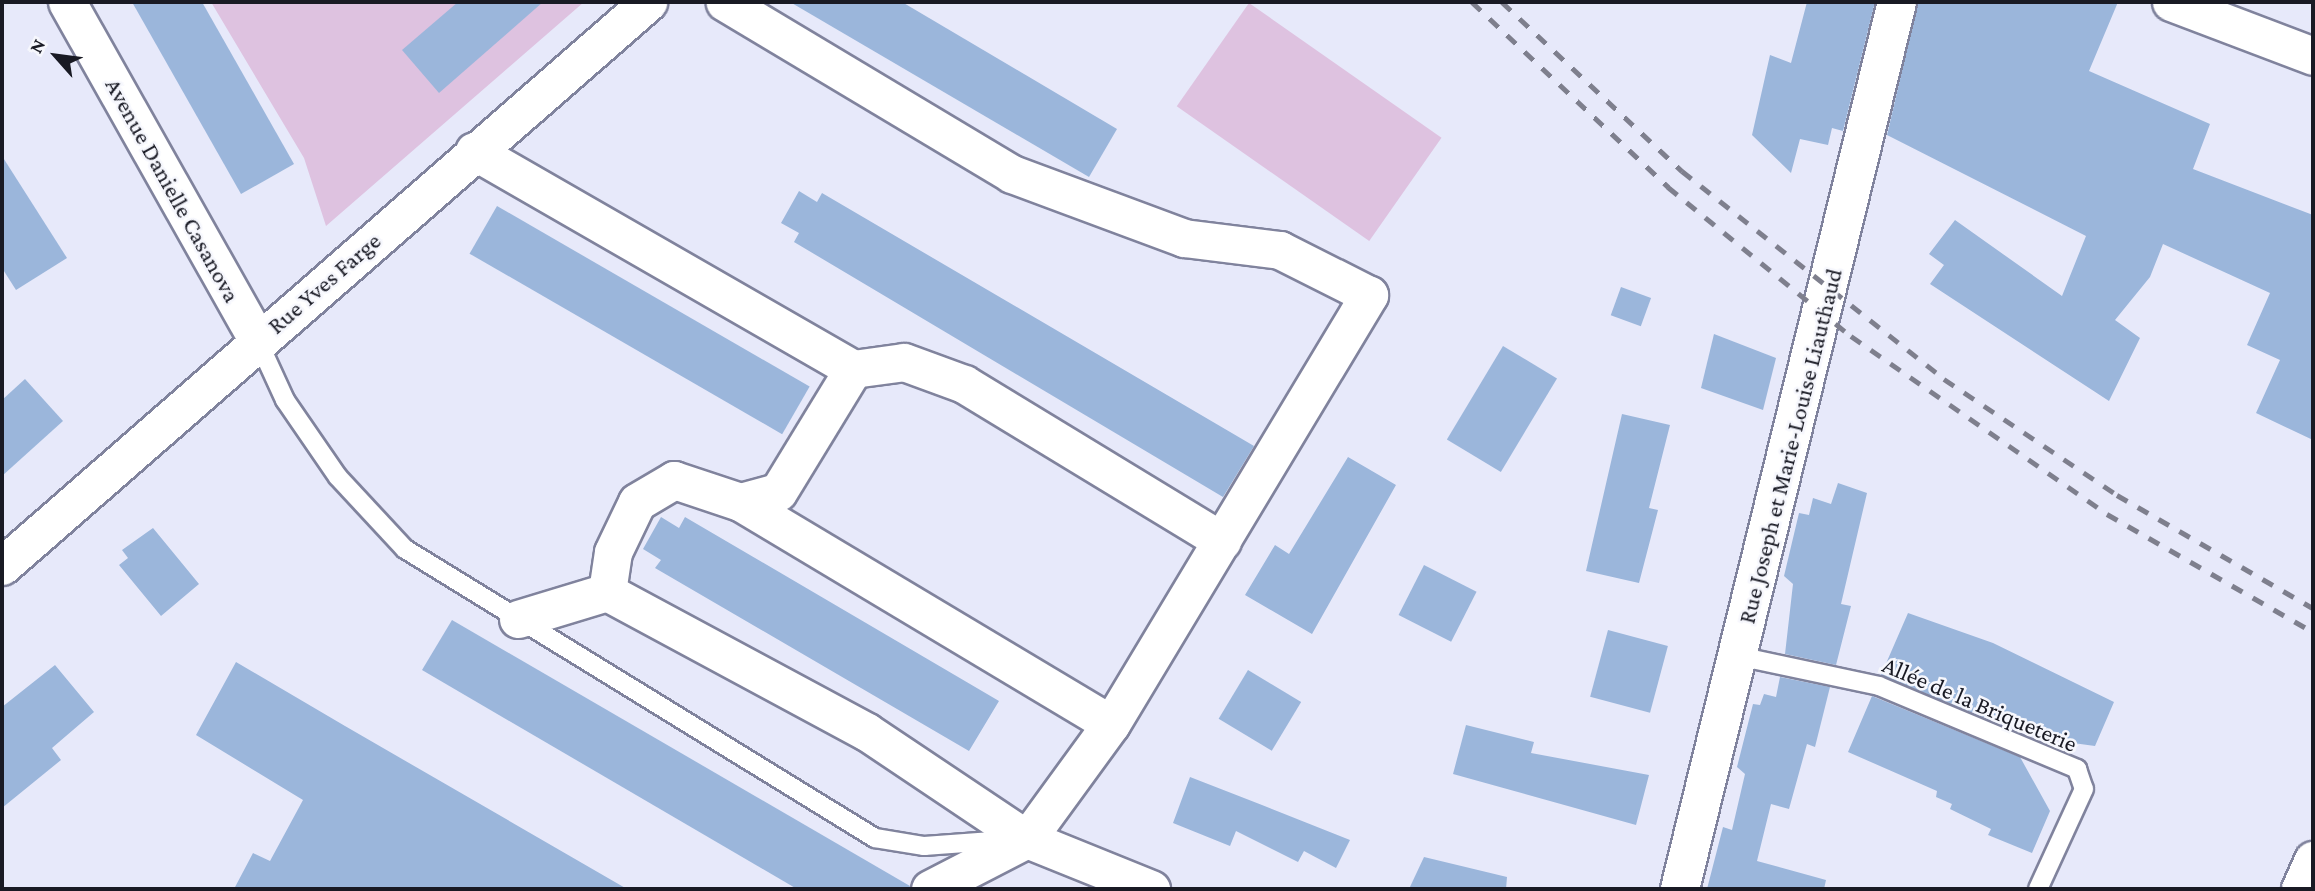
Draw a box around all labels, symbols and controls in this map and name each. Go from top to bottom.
north arrow [21,21,91,91]
text: N [25,35,49,57]
street label: Avenue Danielle Casanova [99,73,247,307]
street label: Rue Yves Farge [262,226,386,340]
street label: Rue Joseph et Marie-Louise Liauthaud [1732,266,1848,626]
street label: Allée de la Briqueterie [1878,650,2082,758]

